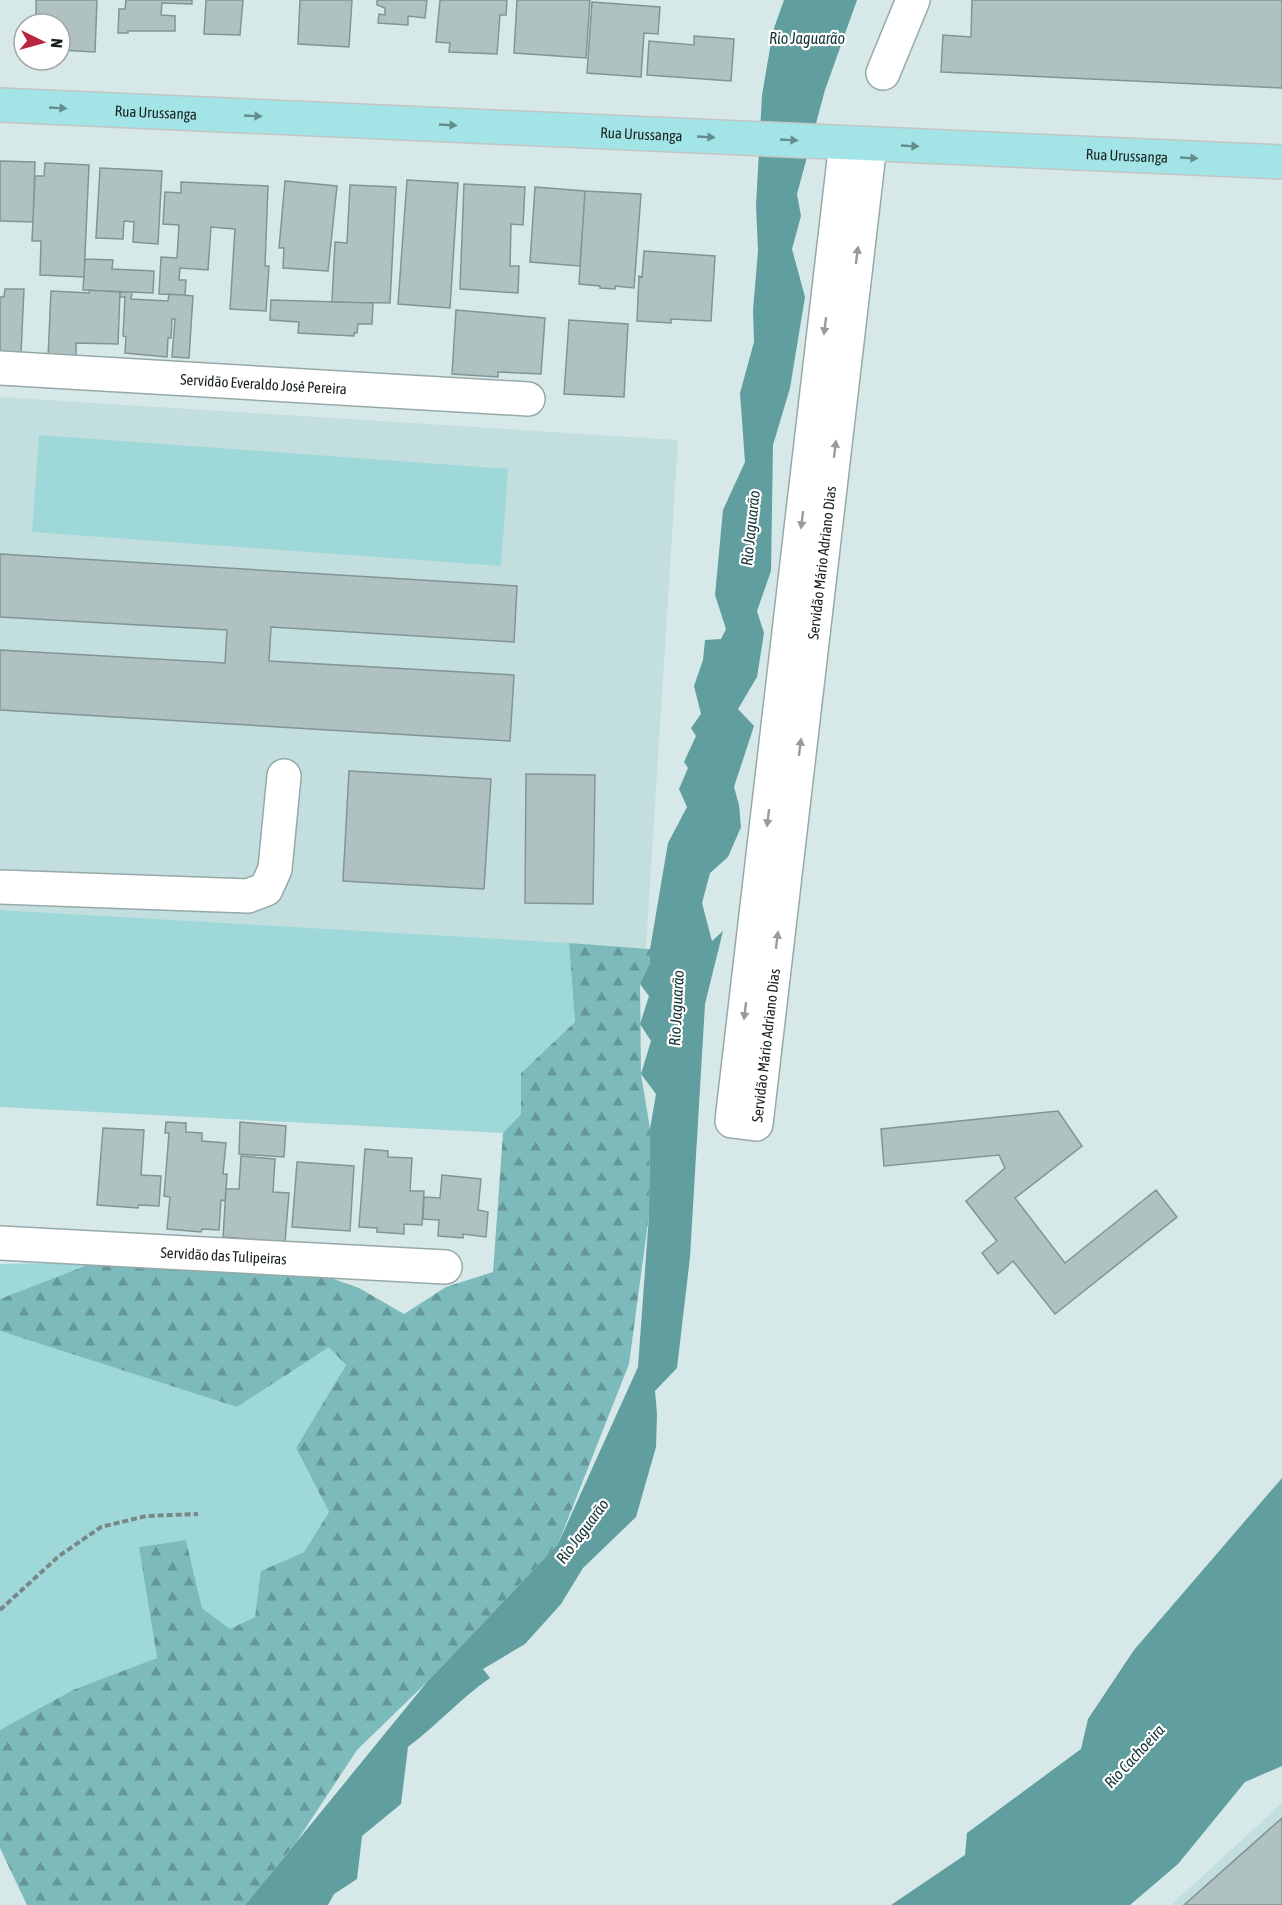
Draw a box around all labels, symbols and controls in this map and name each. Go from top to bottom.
north arrow [12,12,72,72]
water label: Rio Jaguarão [769,29,845,48]
text: N [48,38,66,49]
street label: Rua Urussanga [114,102,197,122]
one-way arrow [49,103,68,112]
one-way arrow [244,112,263,121]
one-way arrow [439,121,458,130]
street label: Rua Urussanga [600,123,683,144]
one-way arrow [696,132,715,141]
one-way arrow [780,136,799,145]
one-way arrow [900,141,919,150]
street label: Rua Urussanga [1085,145,1168,165]
one-way arrow [1179,153,1198,163]
one-way arrow [852,245,862,264]
one-way arrow [820,317,830,336]
street label: Servidão Everaldo José Pereira [180,370,347,397]
one-way arrow [830,439,839,458]
street label: Servidão Mário Adriano Dias [804,485,839,640]
water label: Rio Jaguarão [737,489,764,567]
one-way arrow [797,510,807,529]
one-way arrow [795,737,805,756]
one-way arrow [763,808,772,827]
one-way arrow [773,931,782,950]
street label: Servidão Mário Adriano Dias [748,968,783,1123]
water label: Rio Jaguarão [665,970,688,1046]
one-way arrow [740,1002,750,1021]
street label: Servidão das Tulipeiras [160,1243,287,1267]
water label: Rio Jaguarão [552,1495,613,1567]
water label: Rio Cachoeira [1100,1720,1168,1791]

